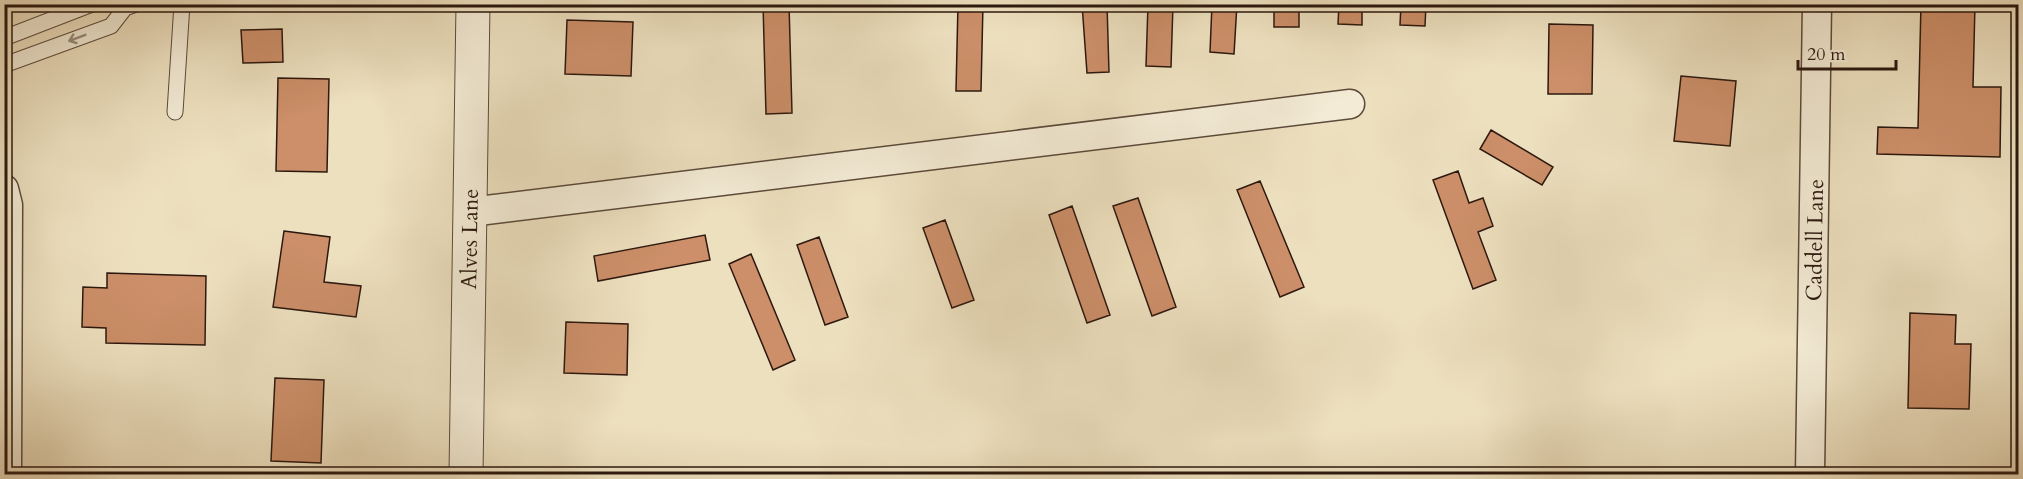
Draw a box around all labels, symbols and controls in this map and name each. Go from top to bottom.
scale bar [1798,33,1896,71]
one-way arrow [68,34,87,45]
text: 20 m [1807,42,1846,67]
street label: Caddell Lane [1799,179,1831,301]
street label: Alves Lane [454,188,486,290]

